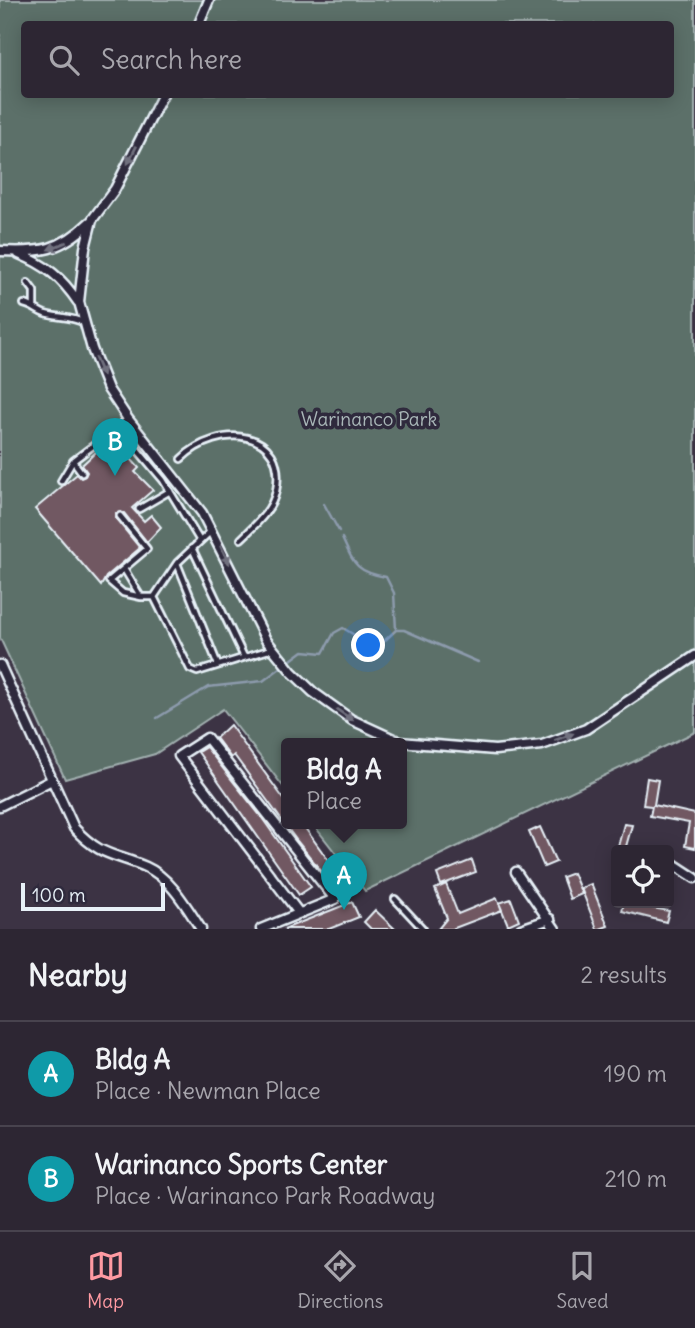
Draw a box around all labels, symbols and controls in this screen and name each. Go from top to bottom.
search box [21,21,674,98]
icon: search [45,41,83,79]
text: Search here [101,43,242,76]
one-way arrow [126,145,137,165]
one-way arrow [46,241,67,252]
one-way arrow [93,357,105,377]
park label: Warinanco Park [301,407,437,431]
pin: B [92,418,138,476]
one-way arrow [219,545,230,565]
your location [351,628,385,662]
one-way arrow [336,708,354,722]
one-way arrow [553,731,574,742]
popup [281,738,407,829]
text: Bldg A [306,753,382,786]
text: Place [306,786,362,815]
map controls [611,845,674,908]
button: locate [611,845,674,908]
pin: A [321,852,367,910]
scale bar [21,880,164,912]
text: 100 m [32,883,86,907]
text: Nearby [28,956,128,994]
text: 2 results [581,960,667,989]
text: Bldg A [95,1043,171,1076]
text: A [44,1059,58,1088]
text: 190 m [604,1059,667,1088]
text: Place · Newman Place [95,1076,321,1105]
text: Warinanco Sports Center [95,1148,387,1181]
text: B [43,1164,59,1193]
text: 210 m [604,1164,667,1193]
text: Place · Warinanco Park Roadway [95,1181,435,1210]
tab: Map [87,1247,125,1313]
tab: Directions [298,1247,383,1313]
tab: Saved [556,1247,608,1313]

